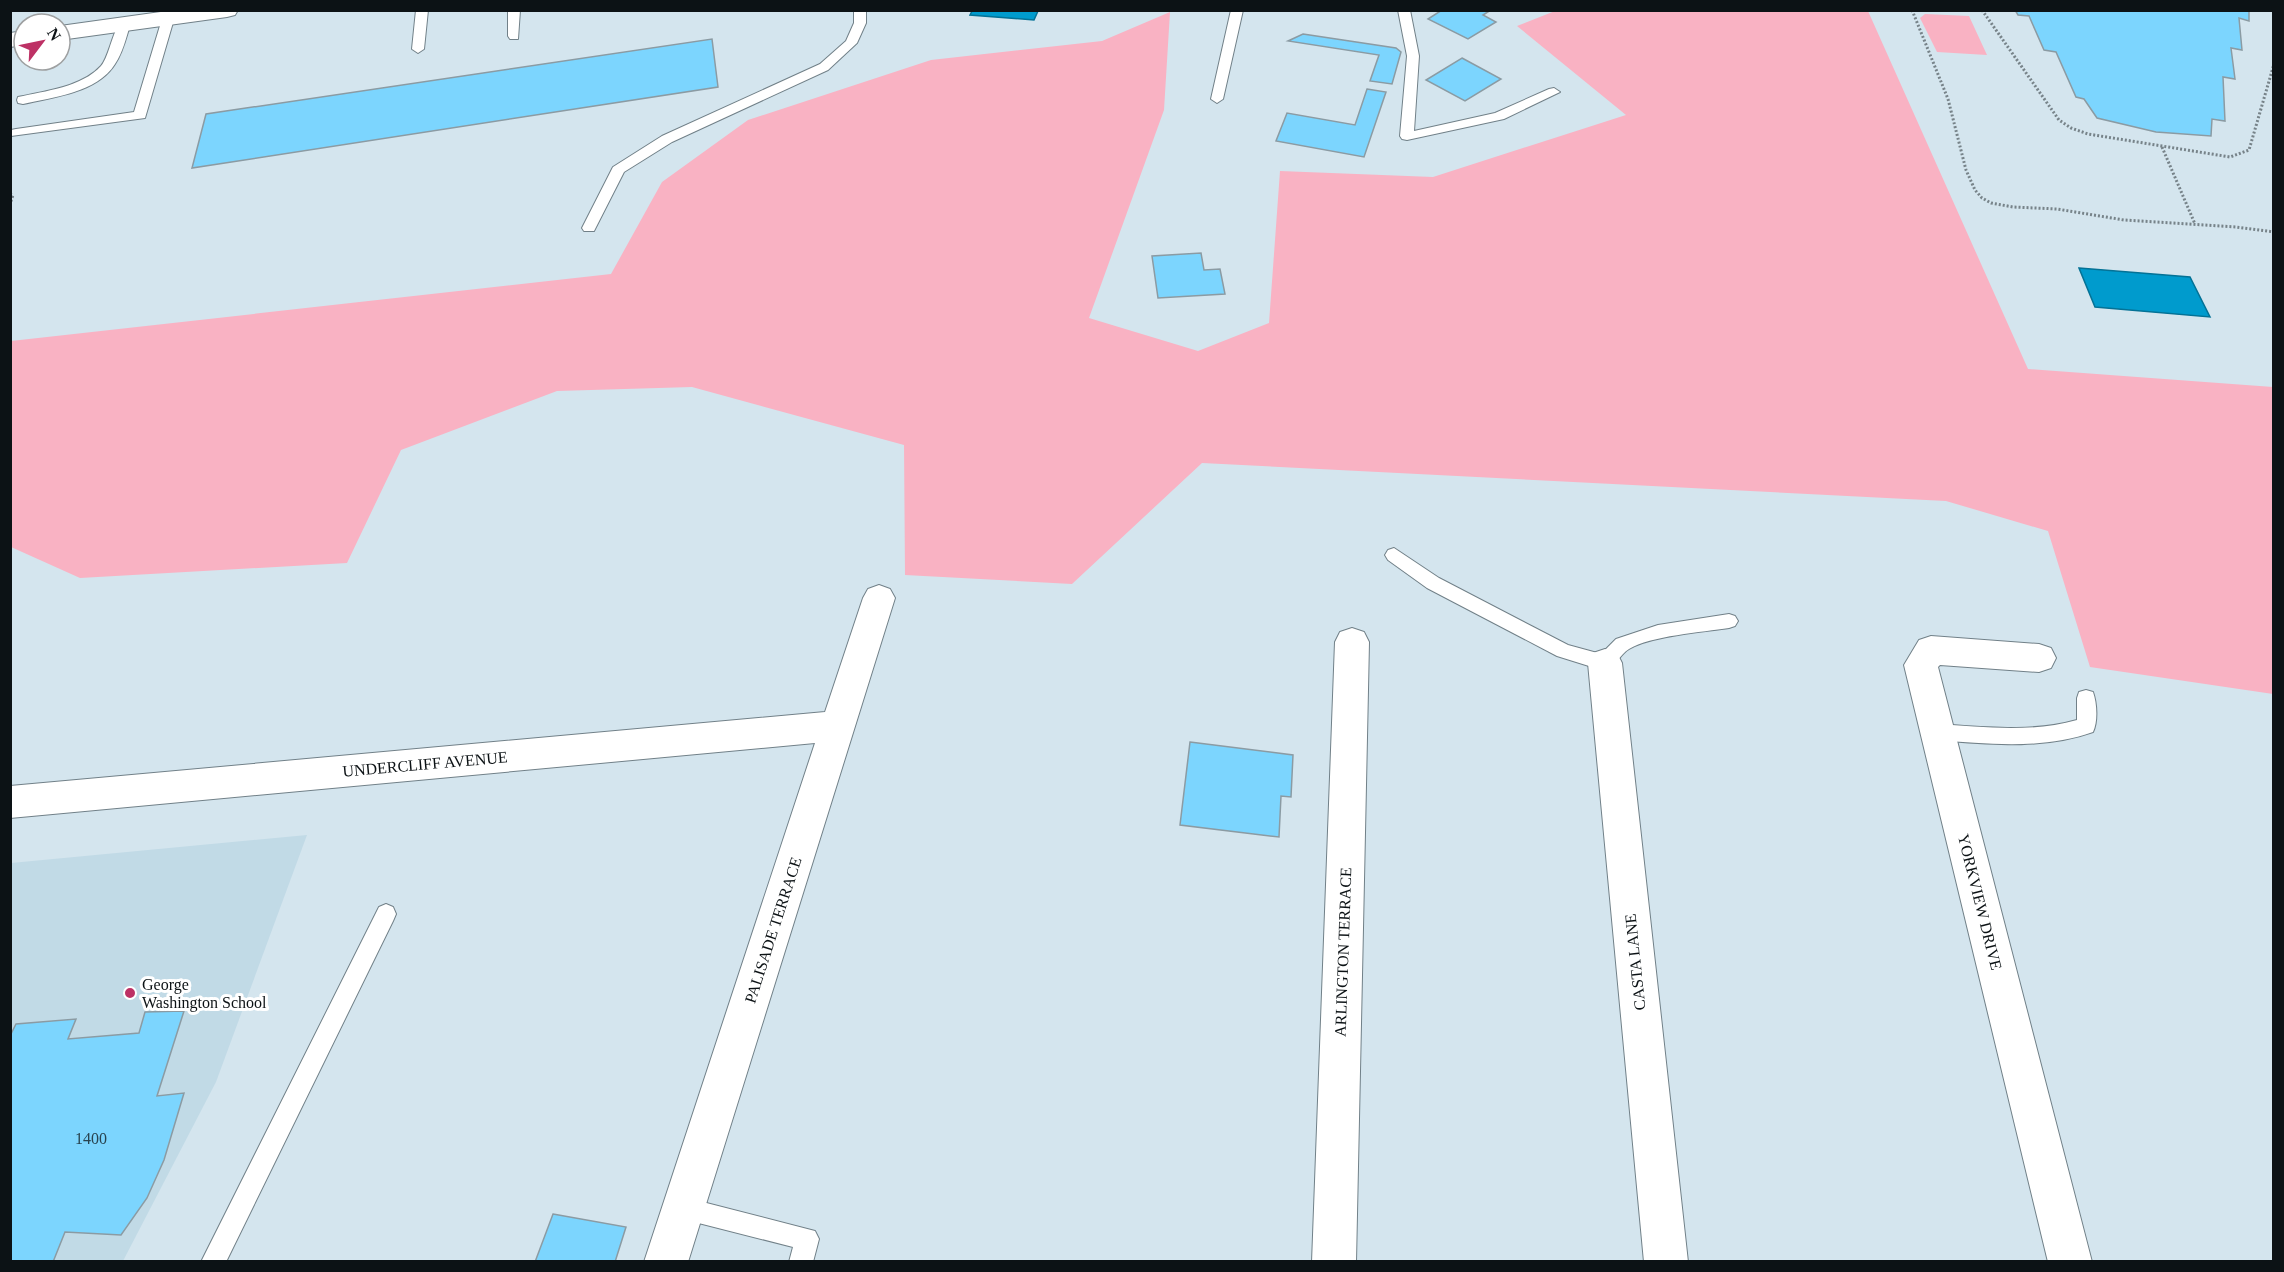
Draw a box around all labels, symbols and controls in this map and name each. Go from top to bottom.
north arrow [12,12,72,72]
text: N [44,25,65,44]
street label: UNDERCLIFF AVENUE [342,748,508,780]
street label: YORKVIEW DRIVE [1955,832,2005,972]
street label: PALISADE TERRACE [741,855,805,1005]
street label: ARLINGTON TERRACE [1332,867,1354,1037]
street label: CASTA LANE [1621,913,1649,1011]
place label: George Washington School [142,976,267,1012]
marker: George Washington School [123,986,137,1000]
house number: 1400 [75,1130,107,1147]

